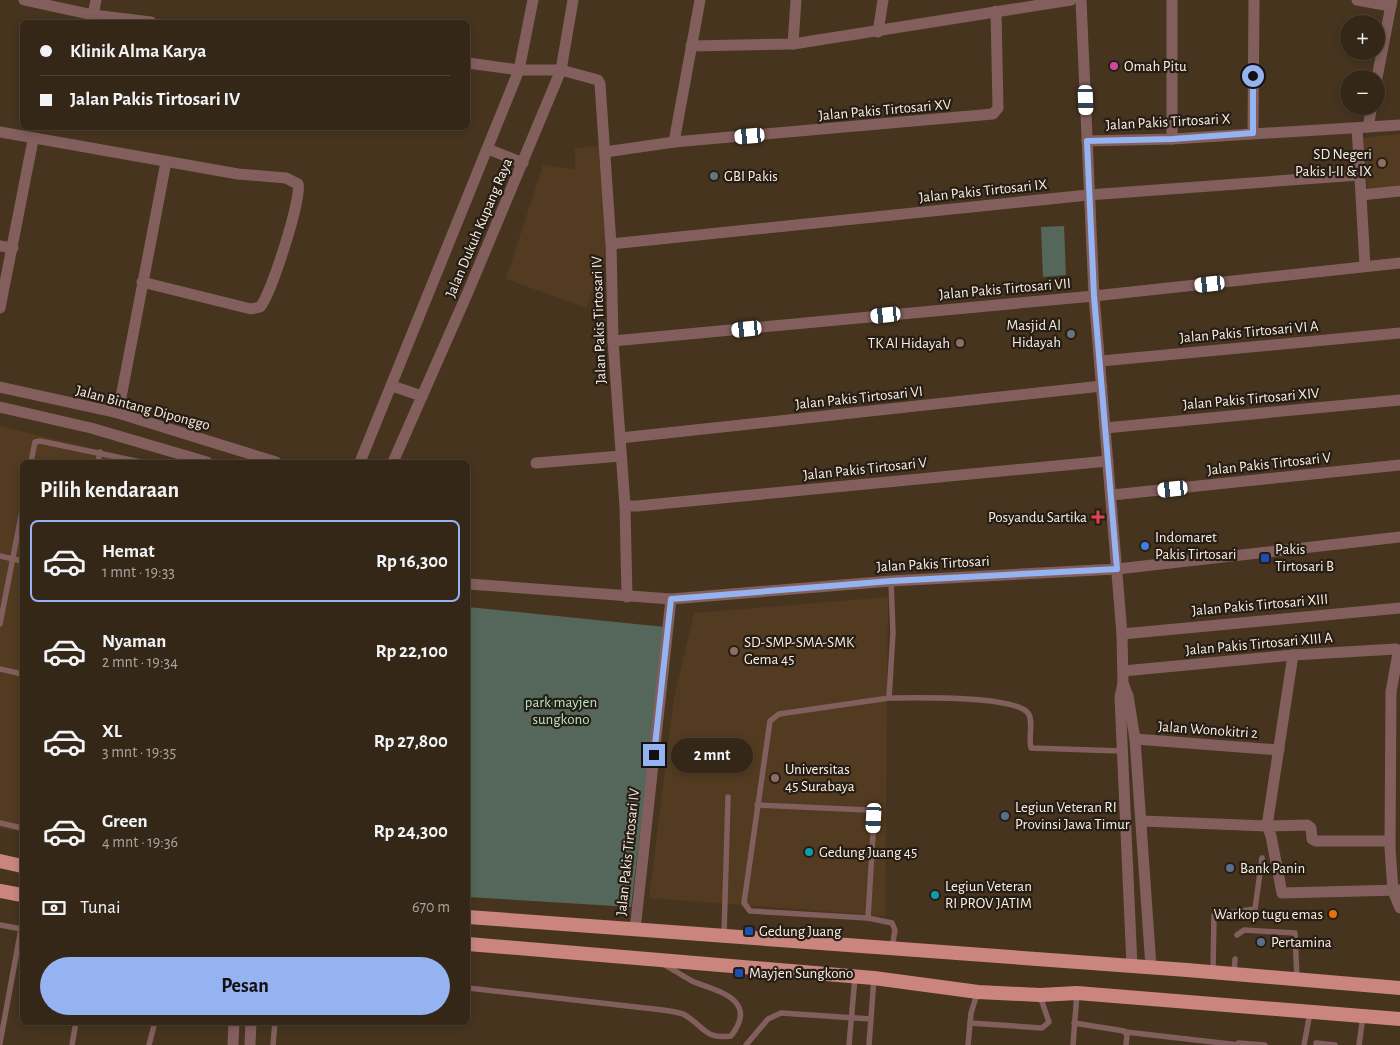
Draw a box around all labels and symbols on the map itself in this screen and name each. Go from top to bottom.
place label: Omah Pitu [1124,59,1187,74]
marker: Omah Pitu [1108,60,1120,72]
route start [1242,65,1264,87]
car [1077,85,1094,115]
street label: Jalan Pakis Tirtosari XV [818,97,953,123]
street label: Jalan Pakis Tirtosari X [1105,111,1231,133]
car [734,127,765,145]
place label: SD Negeri Pakis I-II & IX [1295,147,1372,179]
street label: Jalan Dukuh Kupang Raya [443,156,515,300]
marker: SD Negeri Pakis I-II & IX [1376,157,1388,169]
place label: GBI Pakis [724,169,778,184]
marker: GBI Pakis [708,170,720,182]
street label: Jalan Pakis Tirtosari IX [918,177,1048,205]
street label: Jalan Pakis Tirtosari IV [589,255,609,384]
car [1194,275,1225,293]
street label: Jalan Pakis Tirtosari VII [938,276,1072,302]
car [870,306,901,324]
place label: Masjid Al Hidayah [1007,318,1061,350]
street label: Jalan Pakis Tirtosari VI A [1179,318,1319,346]
car [731,320,762,338]
marker: Masjid Al Hidayah [1065,328,1077,340]
place label: TK Al Hidayah [868,336,950,351]
marker: TK Al Hidayah [954,337,966,349]
street label: Jalan Bintang Diponggo [74,383,212,433]
street label: Jalan Pakis Tirtosari VI [794,384,924,412]
street label: Jalan Pakis Tirtosari XIV [1182,386,1320,412]
street label: Jalan Pakis Tirtosari V [1206,450,1332,478]
street label: Jalan Pakis Tirtosari V [802,455,928,483]
car [1157,480,1188,498]
place label: Posyandu Sartika [988,510,1087,525]
marker: Posyandu Sartika [1091,510,1105,524]
place label: Indomaret Pakis Tirtosari [1155,530,1236,562]
marker: Indomaret Pakis Tirtosari [1139,540,1151,552]
place label: Pakis Tirtosari B [1275,542,1334,574]
marker: Pakis Tirtosari B [1259,552,1271,564]
street label: Jalan Pakis Tirtosari [876,554,990,574]
street label: Jalan Pakis Tirtosari XIII [1191,592,1329,618]
street label: Jalan Pakis Tirtosari XIII A [1185,630,1334,658]
place label: SD-SMP-SMA-SMK Gema 45 [744,635,855,667]
marker: SD-SMP-SMA-SMK Gema 45 [728,645,740,657]
park label: park mayjen sungkono [525,695,597,727]
street label: Jalan Wonokitri 2 [1158,719,1259,741]
callout: 2 mnt [672,738,754,772]
route end [643,744,665,766]
place label: Universitas 45 Surabaya [785,762,855,794]
marker: Universitas 45 Surabaya [769,772,781,784]
street label: Jalan Pakis Tirtosari IV [614,787,642,916]
place label: Legiun Veteran RI Provinsi Jawa Timur [1015,800,1130,832]
car [865,803,882,833]
marker: Legiun Veteran RI Provinsi Jawa Timur [999,810,1011,822]
place label: Gedung Juang 45 [819,845,917,860]
marker: Gedung Juang 45 [803,846,815,858]
place label: Bank Panin [1240,861,1305,876]
marker: Bank Panin [1224,862,1236,874]
place label: Legiun Veteran RI PROV JATIM [945,879,1032,911]
marker: Legiun Veteran RI PROV JATIM [929,889,941,901]
place label: Warkop tugu emas [1213,907,1323,922]
marker: Warkop tugu emas [1327,908,1339,920]
place label: Gedung Juang [759,924,842,939]
marker: Gedung Juang [743,925,755,937]
place label: Pertamina [1271,935,1332,950]
marker: Pertamina [1255,936,1267,948]
place label: Mayjen Sungkono [749,966,853,981]
marker: Mayjen Sungkono [733,967,745,979]

